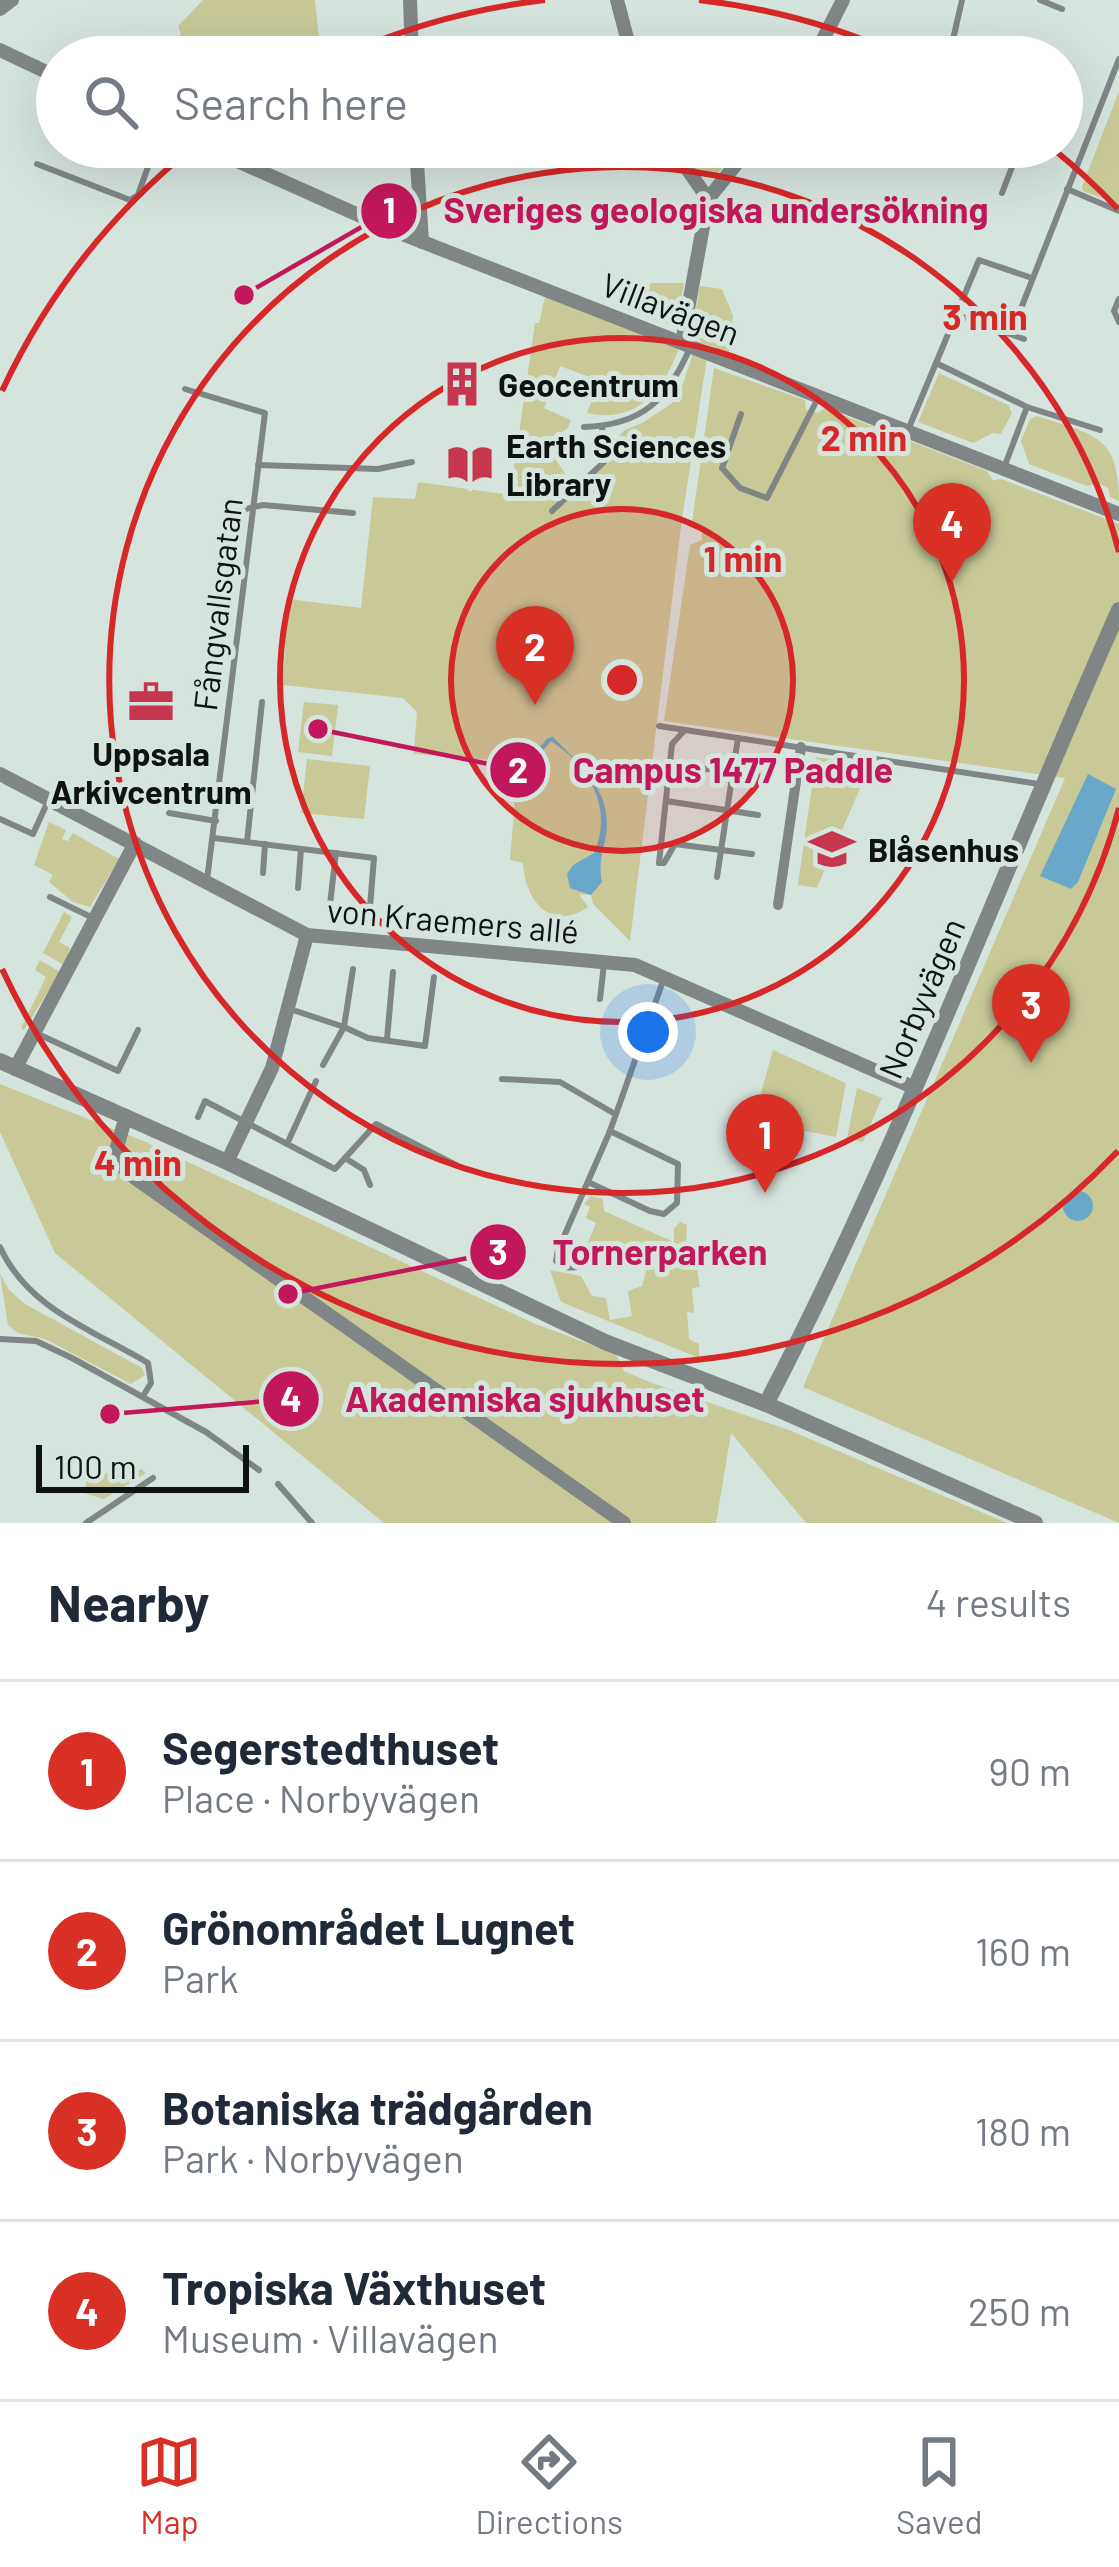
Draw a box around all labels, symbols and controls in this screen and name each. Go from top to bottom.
search box [36,36,1083,168]
icon: search [78,69,144,135]
text: Search here [174,75,408,129]
callout: Sveriges geologiska undersökning [359,175,1012,247]
text: 1 [383,187,395,230]
text: Sveriges geologiska undersökning [443,187,989,230]
street label: Villavägen [596,263,746,353]
text: 3 min [942,294,1028,337]
building icon: Geocentrum [437,359,487,409]
place label: Geocentrum [498,364,679,404]
text: 2 min [821,415,907,458]
place label: Earth Sciences Library [506,425,726,503]
library icon: Earth Sciences Library [445,439,495,489]
pin: 4 [913,483,991,582]
street label: Fångvallsgatan [184,495,250,713]
text: 1 min [704,536,782,579]
pin: 2 [496,606,574,705]
centre of rings [601,659,643,701]
office icon: Uppsala Arkivcentrum [126,677,176,727]
place label: Uppsala Arkivcentrum [50,733,252,811]
callout: Campus 1477 Paddle [488,734,917,806]
text: 2 [508,747,528,790]
text: Campus 1477 Paddle [573,747,893,790]
school or university icon: Blåsenhus [807,824,857,874]
place label: Blåsenhus [868,829,1019,869]
street label: von Kraemers allé [325,889,581,951]
street label: Norbyvägen [869,912,973,1084]
pin: 3 [992,964,1070,1063]
your location [618,1002,678,1062]
pin: 1 [726,1094,804,1193]
text: 4 min [94,1140,182,1183]
callout: Tornerparken [468,1216,791,1288]
text: 3 [488,1229,508,1272]
text: Tornerparken [552,1229,768,1272]
callout: Akademiska sjukhuset [261,1363,729,1435]
text: 4 [280,1376,302,1419]
text: Akademiska sjukhuset [345,1376,705,1419]
scale bar [36,1439,249,1492]
text: 100 m [54,1446,137,1486]
text: Nearby [48,1571,209,1632]
text: 4 results [926,1578,1071,1625]
text: Segerstedthuset [162,1720,499,1774]
text: 1 [80,1747,94,1794]
text: 90 m [989,1747,1071,1794]
text: Place · Norbyvägen [162,1774,480,1821]
text: Grönområdet Lugnet [162,1900,575,1954]
text: 2 [76,1927,98,1974]
text: 160 m [975,1927,1071,1974]
text: Park [162,1954,239,2001]
text: Botaniska trädgården [162,2080,593,2134]
text: 3 [76,2107,98,2154]
text: 180 m [975,2107,1071,2154]
text: Park · Norbyvägen [162,2134,464,2181]
text: Tropiska Växthuset [162,2260,546,2314]
text: 4 [75,2287,99,2334]
text: 250 m [968,2287,1071,2334]
text: Museum · Villavägen [162,2314,499,2361]
tab: Map [136,2429,202,2541]
tab: Directions [475,2429,623,2541]
tab: Saved [896,2429,983,2541]

